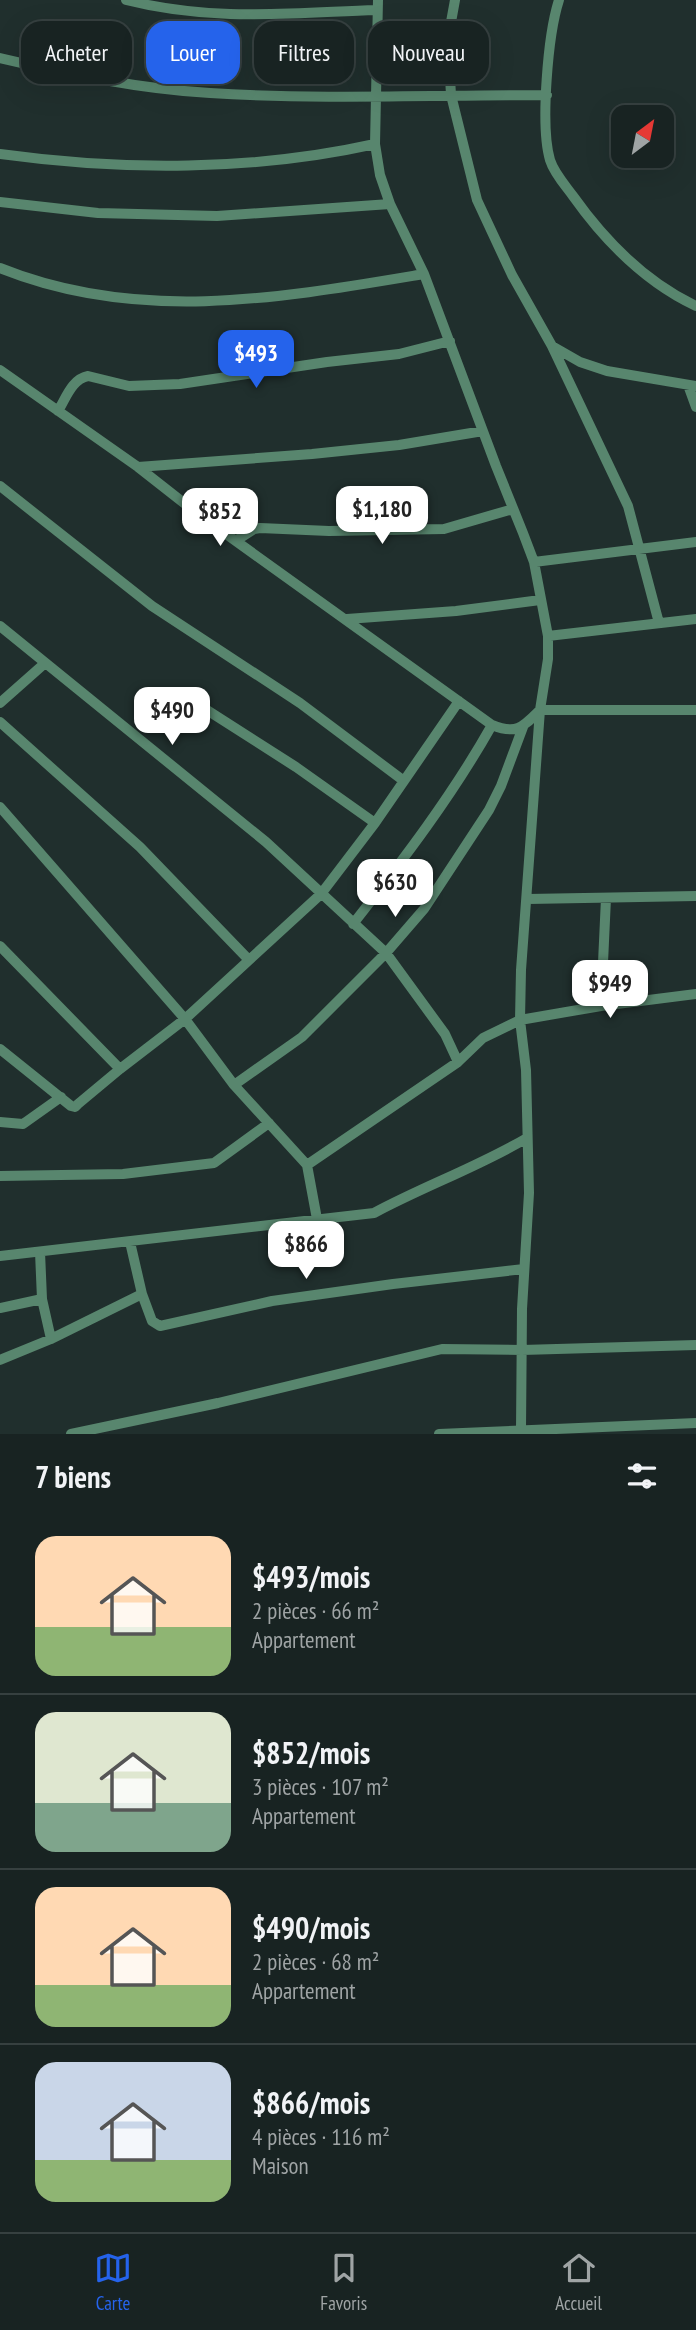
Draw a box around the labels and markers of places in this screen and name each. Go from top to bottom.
pin: $493 [215,330,297,390]
pin: $1,180 [325,486,439,546]
pin: $852 [179,489,261,548]
pin: $490 [131,688,213,747]
pin: $630 [354,860,436,919]
pin: $949 [569,960,651,1020]
pin: $866 [265,1222,347,1281]

